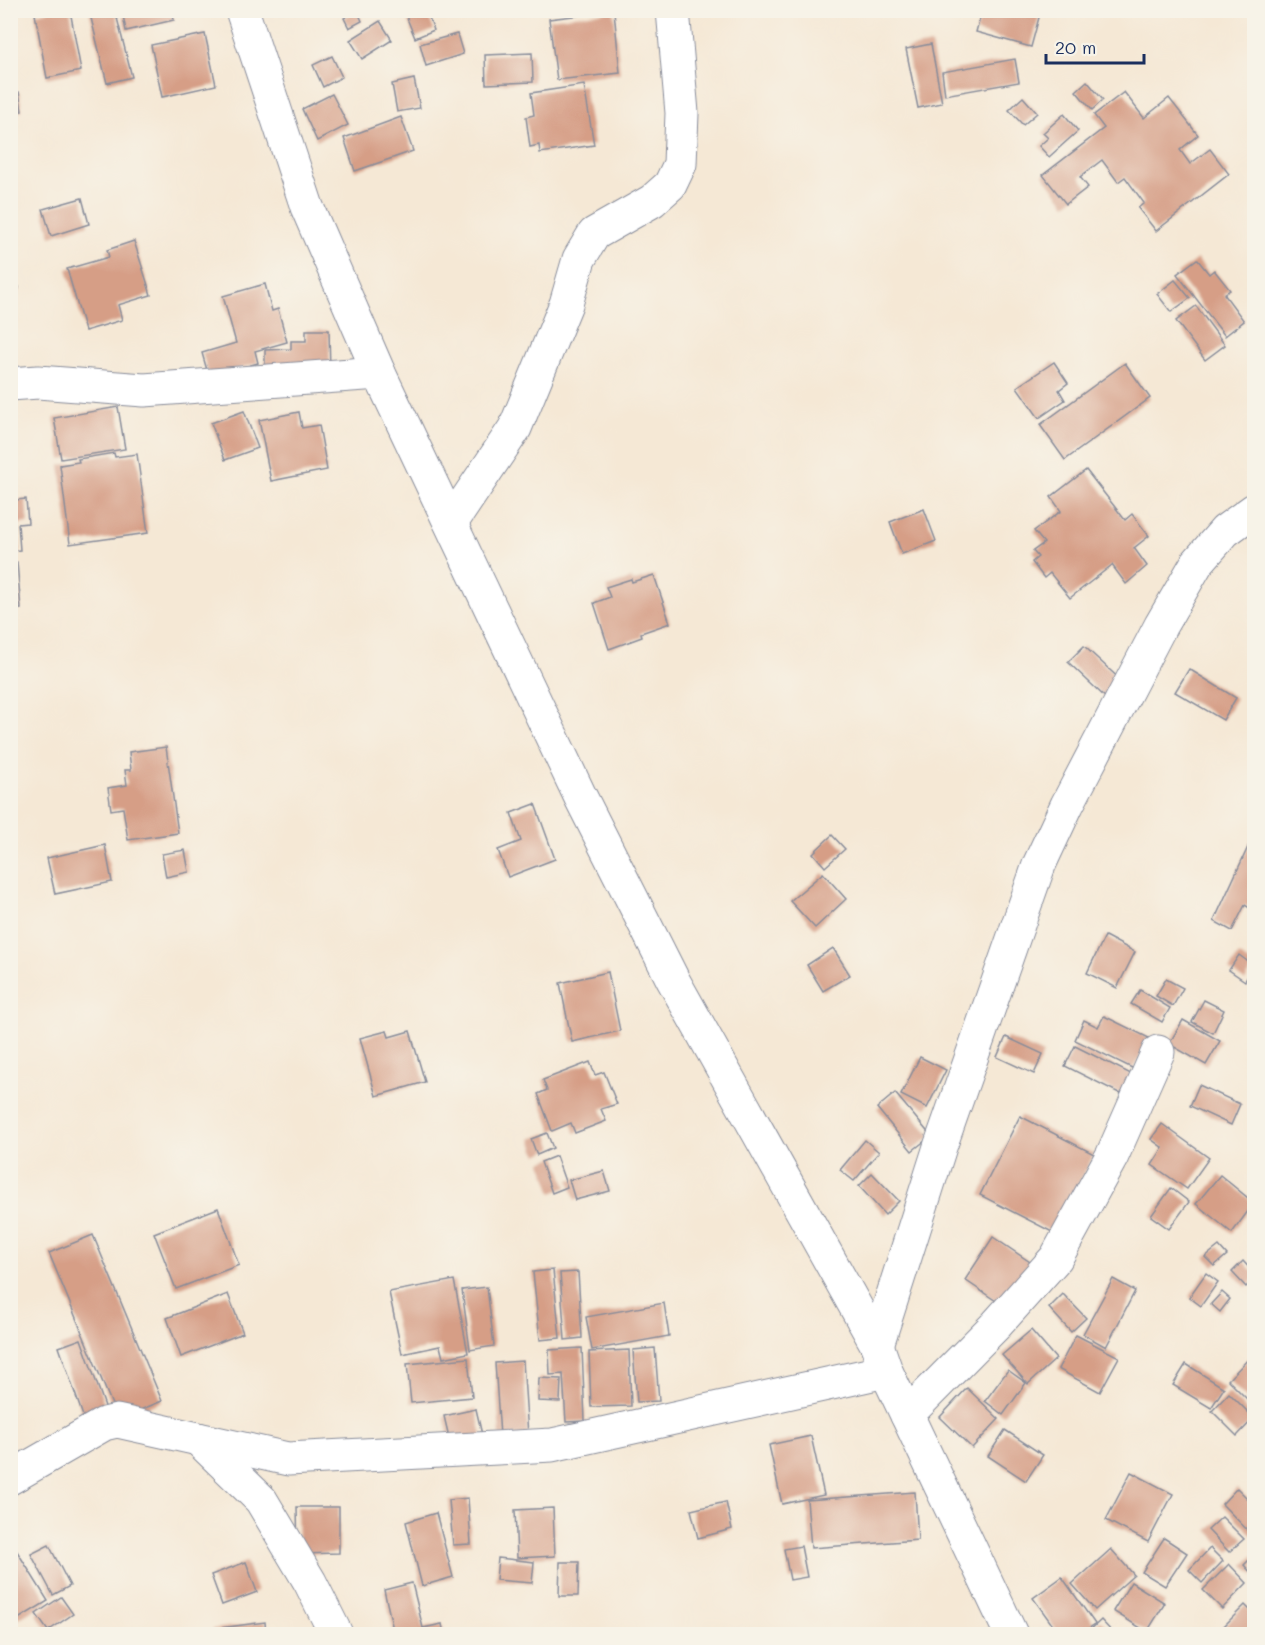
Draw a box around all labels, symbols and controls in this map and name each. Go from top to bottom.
scale bar [1046,27,1144,65]
text: 20 m [1055,35,1096,59]

